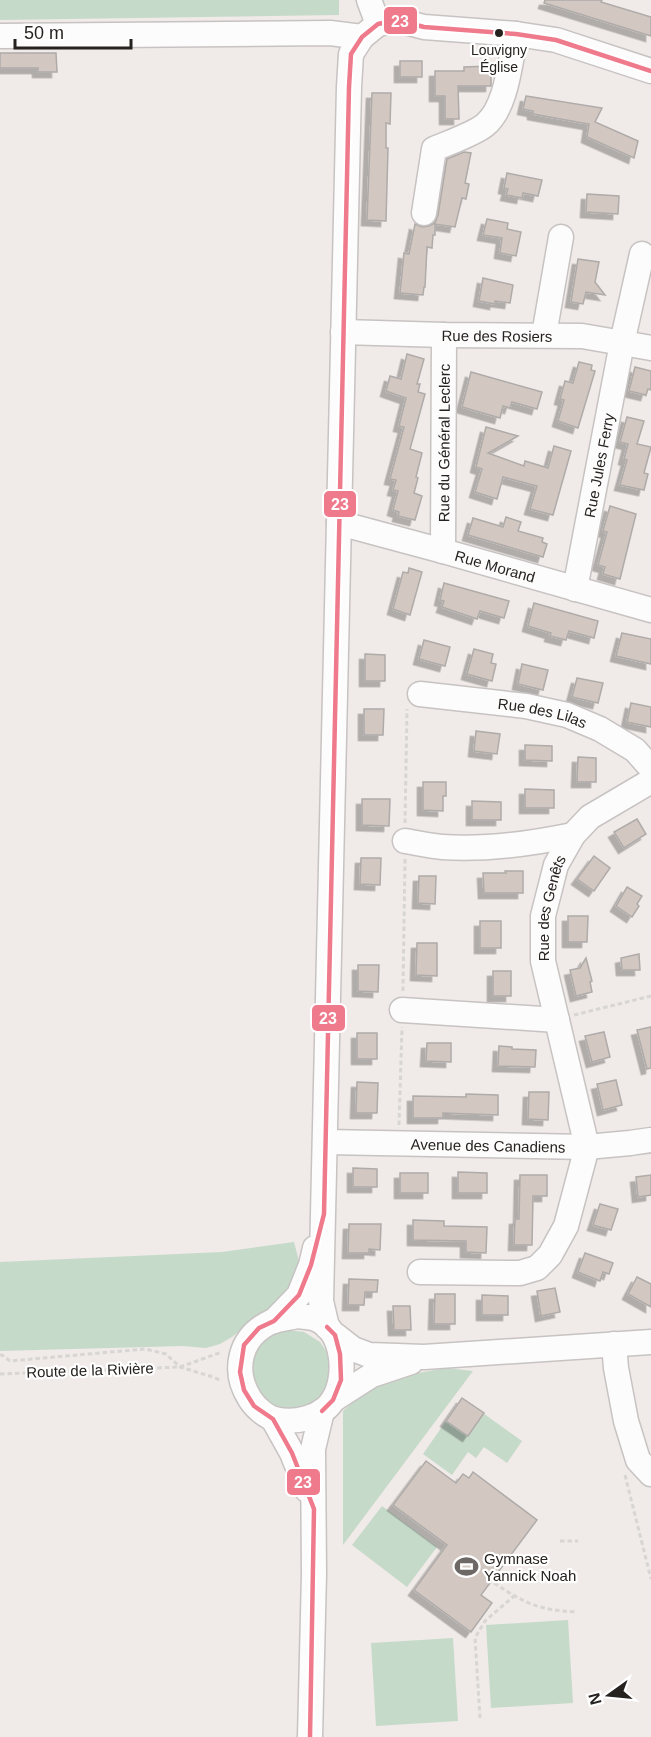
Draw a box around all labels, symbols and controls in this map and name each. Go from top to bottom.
line badge: 23 [383,6,418,35]
scale bar [15,12,130,50]
text: 23 [391,13,409,30]
text: 50 m [24,23,64,43]
marker: Louvigny Église [493,27,505,39]
place label: Louvigny Église [471,42,527,75]
street label: Rue des Rosiers [441,326,552,344]
street label: Rue du Général Leclerc [435,363,452,522]
street label: Rue Jules Ferry [580,411,617,519]
line badge: 23 [323,490,357,518]
text: 23 [331,496,349,513]
street label: Rue Morand [453,546,537,585]
street label: Rue des Lilas [497,694,589,731]
street label: Rue des Genêts [535,852,569,961]
line badge: 23 [311,1004,346,1032]
text: 23 [319,1010,337,1027]
street label: Avenue des Canadiens [410,1135,566,1155]
street label: Route de la Rivière [26,1359,154,1381]
line badge: 23 [286,1468,321,1496]
text: 23 [294,1474,312,1491]
place label: Gymnase Yannick Noah [484,1550,576,1584]
sports icon: Gymnase Yannick Noah [453,1554,479,1580]
north arrow [579,1665,639,1725]
text: N [585,1691,605,1707]

